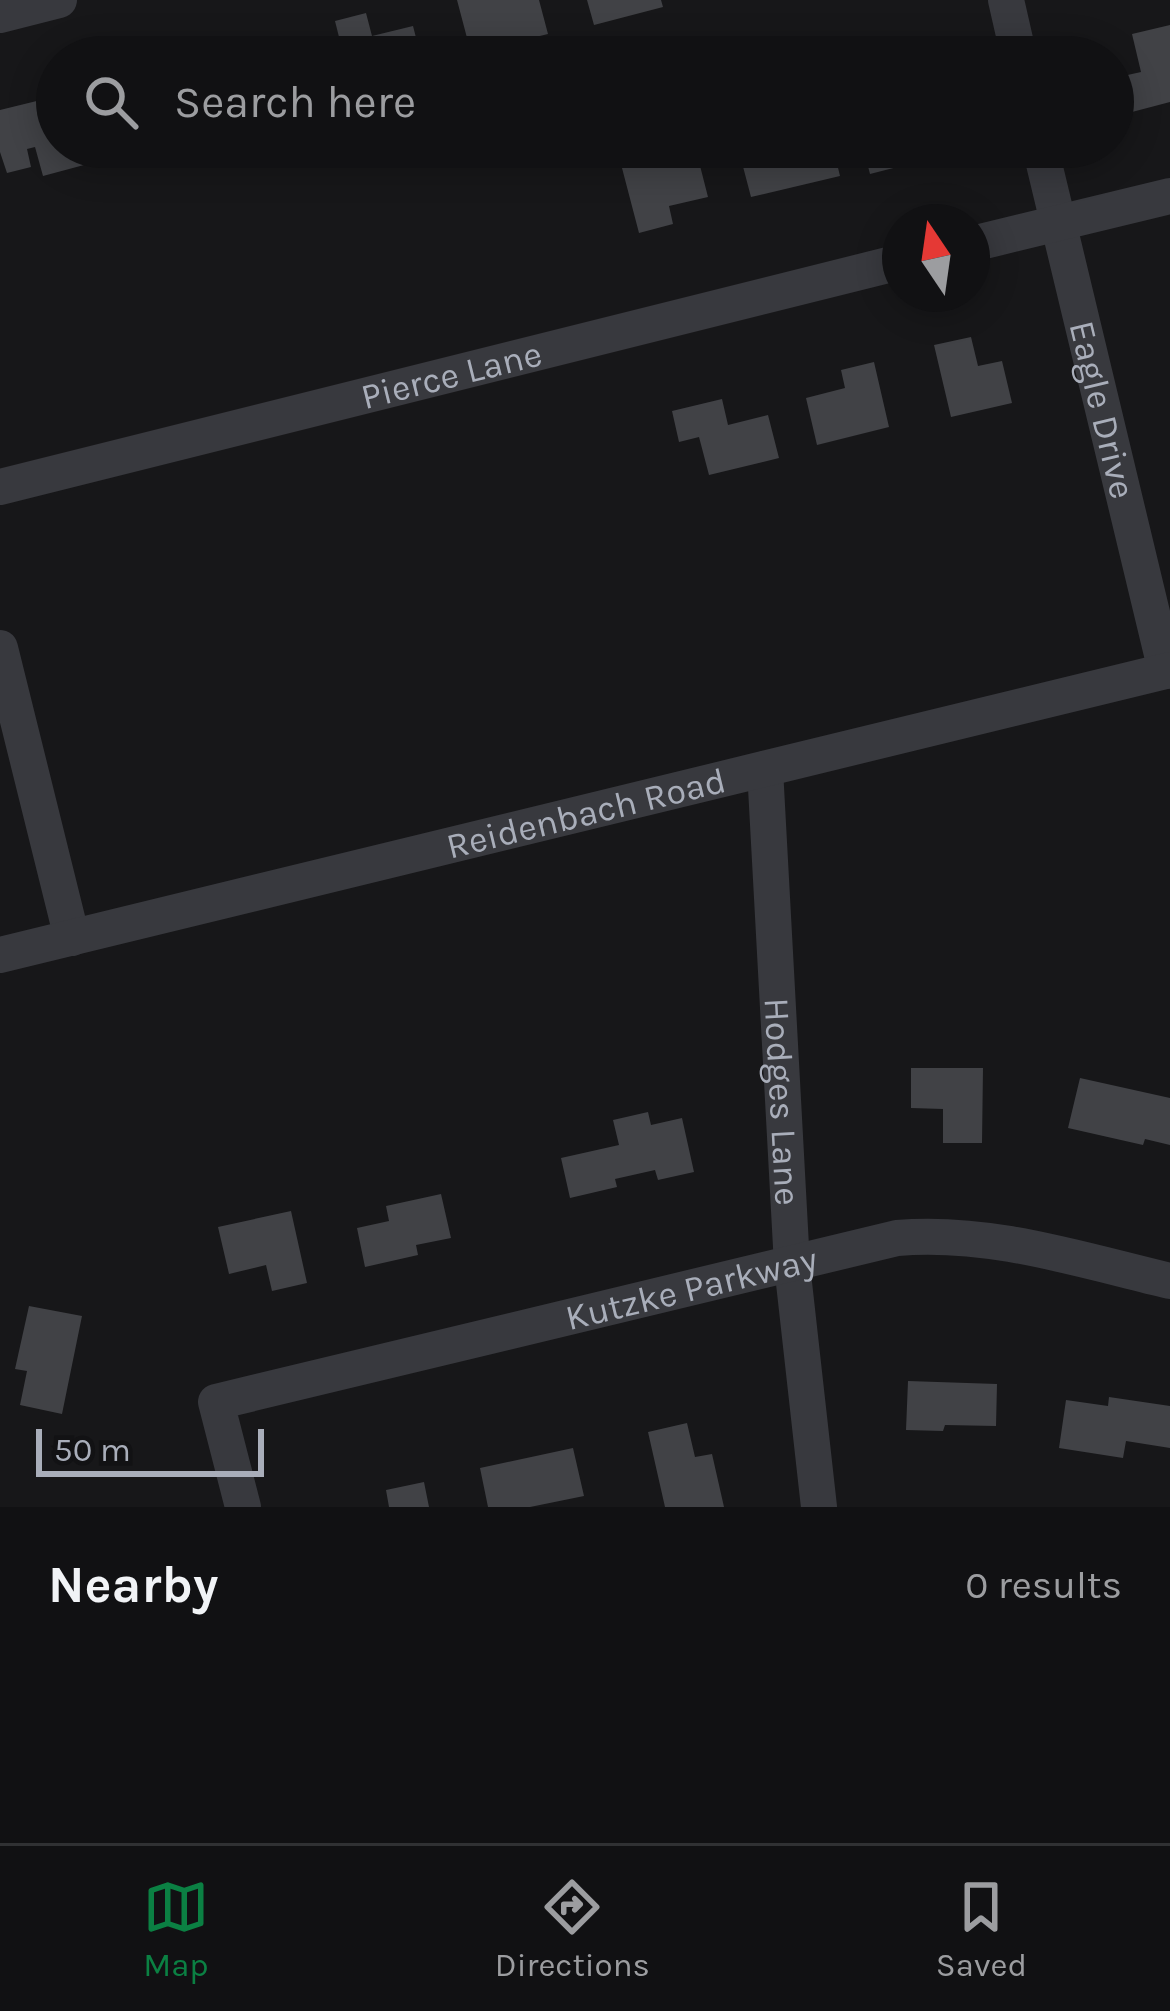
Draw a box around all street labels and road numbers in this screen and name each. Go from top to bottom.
street label: Eagle Drive [1060,317,1144,503]
street label: Pierce Lane [357,332,546,418]
street label: Reidenbach Road [442,759,730,867]
street label: Hodges Lane [755,996,809,1207]
street label: Kutzke Parkway [561,1238,822,1339]

